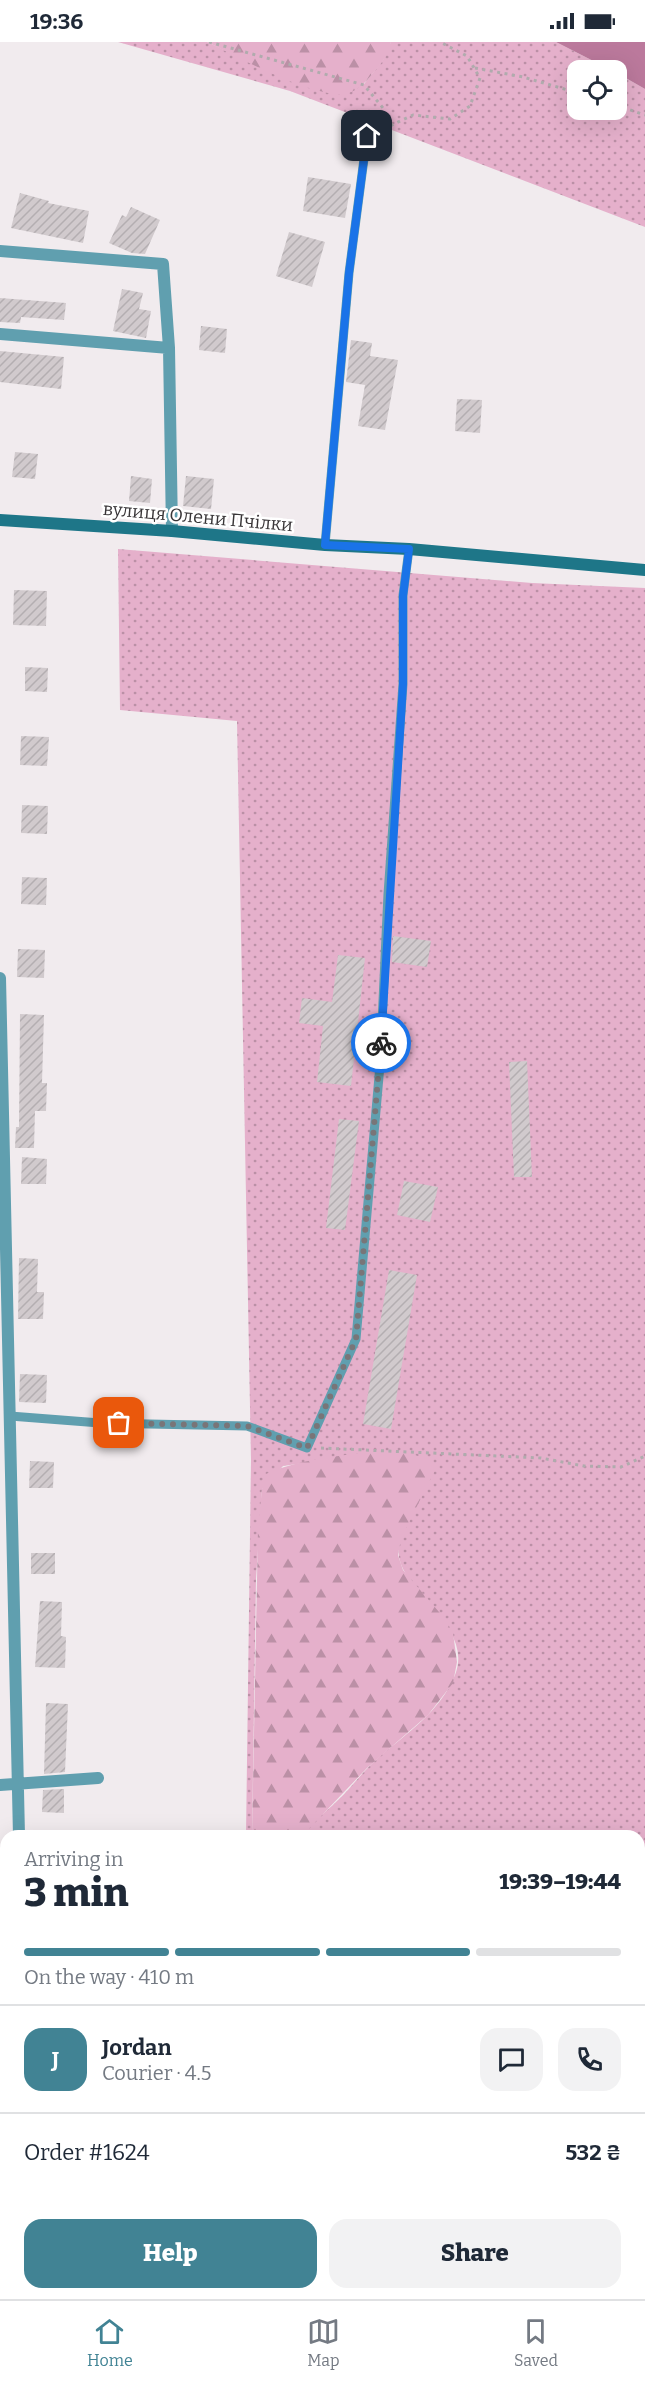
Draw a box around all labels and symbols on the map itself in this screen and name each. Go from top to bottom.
pin [341,110,392,161]
street label: вулиця Олени Пчілки [102,498,294,536]
courier [351,1013,411,1073]
pin [93,1397,144,1448]

